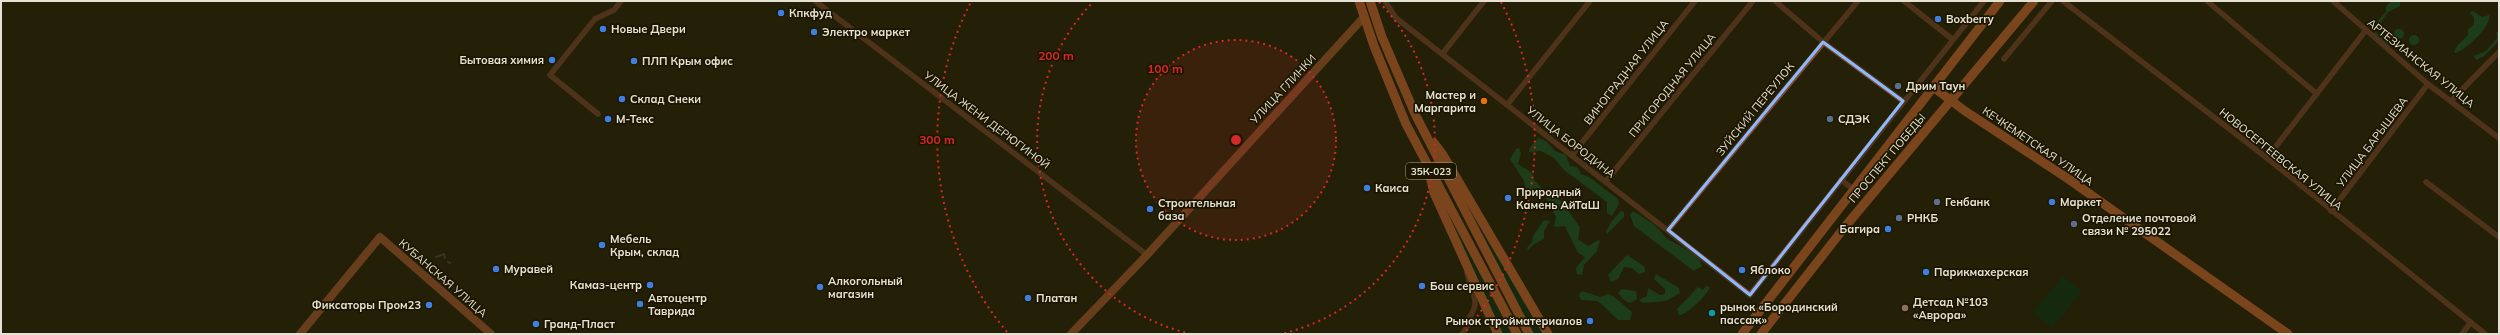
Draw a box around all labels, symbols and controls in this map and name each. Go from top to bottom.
place label: Кпкфуд [789,6,832,20]
marker: Кпкфуд [776,8,786,18]
place label: Boxberry [1946,12,1994,26]
marker: Boxberry [1933,14,1943,24]
street label: АРТЕЗИАНСКАЯ УЛИЦА [2365,15,2477,111]
street label: ВИНОГРАДНАЯ УЛИЦА [1581,17,1671,127]
place label: Новые Двери [611,22,686,36]
marker: Новые Двери [598,24,608,34]
place label: Электро маркет [822,25,911,39]
marker: Электро маркет [809,27,819,37]
street label: ПРИГОРОДНАЯ УЛИЦА [1626,30,1718,140]
text: 200 m [1038,48,1074,63]
street label: УЛИЦА ГЛИНКИ [1247,51,1319,127]
place label: Бытовая химия [460,53,544,67]
place label: ПЛП Крым офис [642,54,733,68]
marker: Бытовая химия [547,55,557,65]
marker: ПЛП Крым офис [629,56,639,66]
street label: ЗУЙСКИЙ ПЕРЕУЛОК [1713,59,1798,159]
text: 100 m [1147,61,1183,76]
street label: УЛИЦА ЖЕНИ ДЕРЮГИНОЙ [920,67,1053,172]
place label: Дрим Таун [1906,79,1966,93]
marker: Дрим Таун [1893,81,1903,91]
place label: Мастер и Маргарита [1414,88,1476,115]
place label: Склад Снеки [630,92,701,106]
marker: Склад Снеки [617,94,627,104]
street label: УЛИЦА БАРЫШЕВА [2333,94,2411,191]
marker: Мастер и Маргарита [1479,96,1489,106]
street label: УЛИЦА БОРОДИНА [1523,102,1618,181]
street label: КЕЧКЕМЕТСКАЯ УЛИЦА [1980,104,2096,188]
street label: НОВОСЕРГЕЕВСКАЯ УЛИЦА [2217,105,2345,213]
street label: ПРОСПЕКТ ПОБЕДЫ [1846,110,1928,206]
place label: М-Текс [616,112,654,126]
place label: СДЭК [1838,112,1870,126]
marker: М-Текс [603,114,613,124]
marker: СДЭК [1825,114,1835,124]
text: 300 m [919,132,955,147]
centre of rings [1229,133,1243,147]
road number: 35К-023 [1406,163,1456,179]
place label: Каиса [1375,181,1409,195]
marker: Каиса [1362,183,1372,193]
place label: Природный Камень АйТаШ [1516,185,1600,212]
marker: Природный Камень АйТаШ [1503,193,1513,203]
place label: Генбанк [1945,195,1990,209]
place label: Маркет [2060,195,2102,209]
place label: Строительная база [1158,196,1236,223]
marker: Генбанк [1932,197,1942,207]
marker: Маркет [2047,197,2057,207]
marker: Строительная база [1145,204,1155,214]
place label: РНКБ [1907,211,1938,225]
place label: Отделение почтовой связи № 295022 [2082,211,2196,238]
marker: РНКБ [1894,213,1904,223]
marker: Отделение почтовой связи № 295022 [2069,219,2079,229]
place label: Багира [1840,222,1880,236]
marker: Багира [1883,224,1893,234]
place label: Мебель Крым, склад [610,232,679,259]
street label: КУБАНСКАЯ УЛИЦА [396,236,490,320]
marker: Мебель Крым, склад [597,240,607,250]
place label: Муравей [504,262,553,276]
place label: Яблоко [1750,263,1791,277]
marker: Муравей [491,264,501,274]
marker: Яблоко [1737,265,1747,275]
place label: Парикмахерская [1934,265,2029,279]
marker: Парикмахерская [1921,267,1931,277]
place label: Алкогольный магазин [828,274,903,301]
place label: Камаз-центр [570,278,642,292]
place label: Бош сервис [1430,279,1495,293]
marker: Камаз-центр [645,280,655,290]
marker: Бош сервис [1417,281,1427,291]
marker: Алкогольный магазин [815,282,825,292]
place label: Автоцентр Таврида [648,291,707,318]
place label: Платан [1036,291,1077,305]
marker: Платан [1023,293,1033,303]
place label: Детсад №103 «Аврора» [1913,295,1989,322]
place label: Фиксаторы Пром23 [312,298,421,312]
marker: Автоцентр Таврида [635,299,645,309]
marker: Фиксаторы Пром23 [424,300,434,310]
place label: рынок «Бородинский пассаж» [1720,300,1838,327]
marker: Детсад №103 «Аврора» [1900,303,1910,313]
marker: рынок «Бородинский пассаж» [1707,308,1717,318]
place label: Рынок стройматериалов [1445,314,1582,328]
marker: Рынок стройматериалов [1585,316,1595,326]
place label: Гранд-Пласт [544,317,615,331]
marker: Гранд-Пласт [531,319,541,329]

